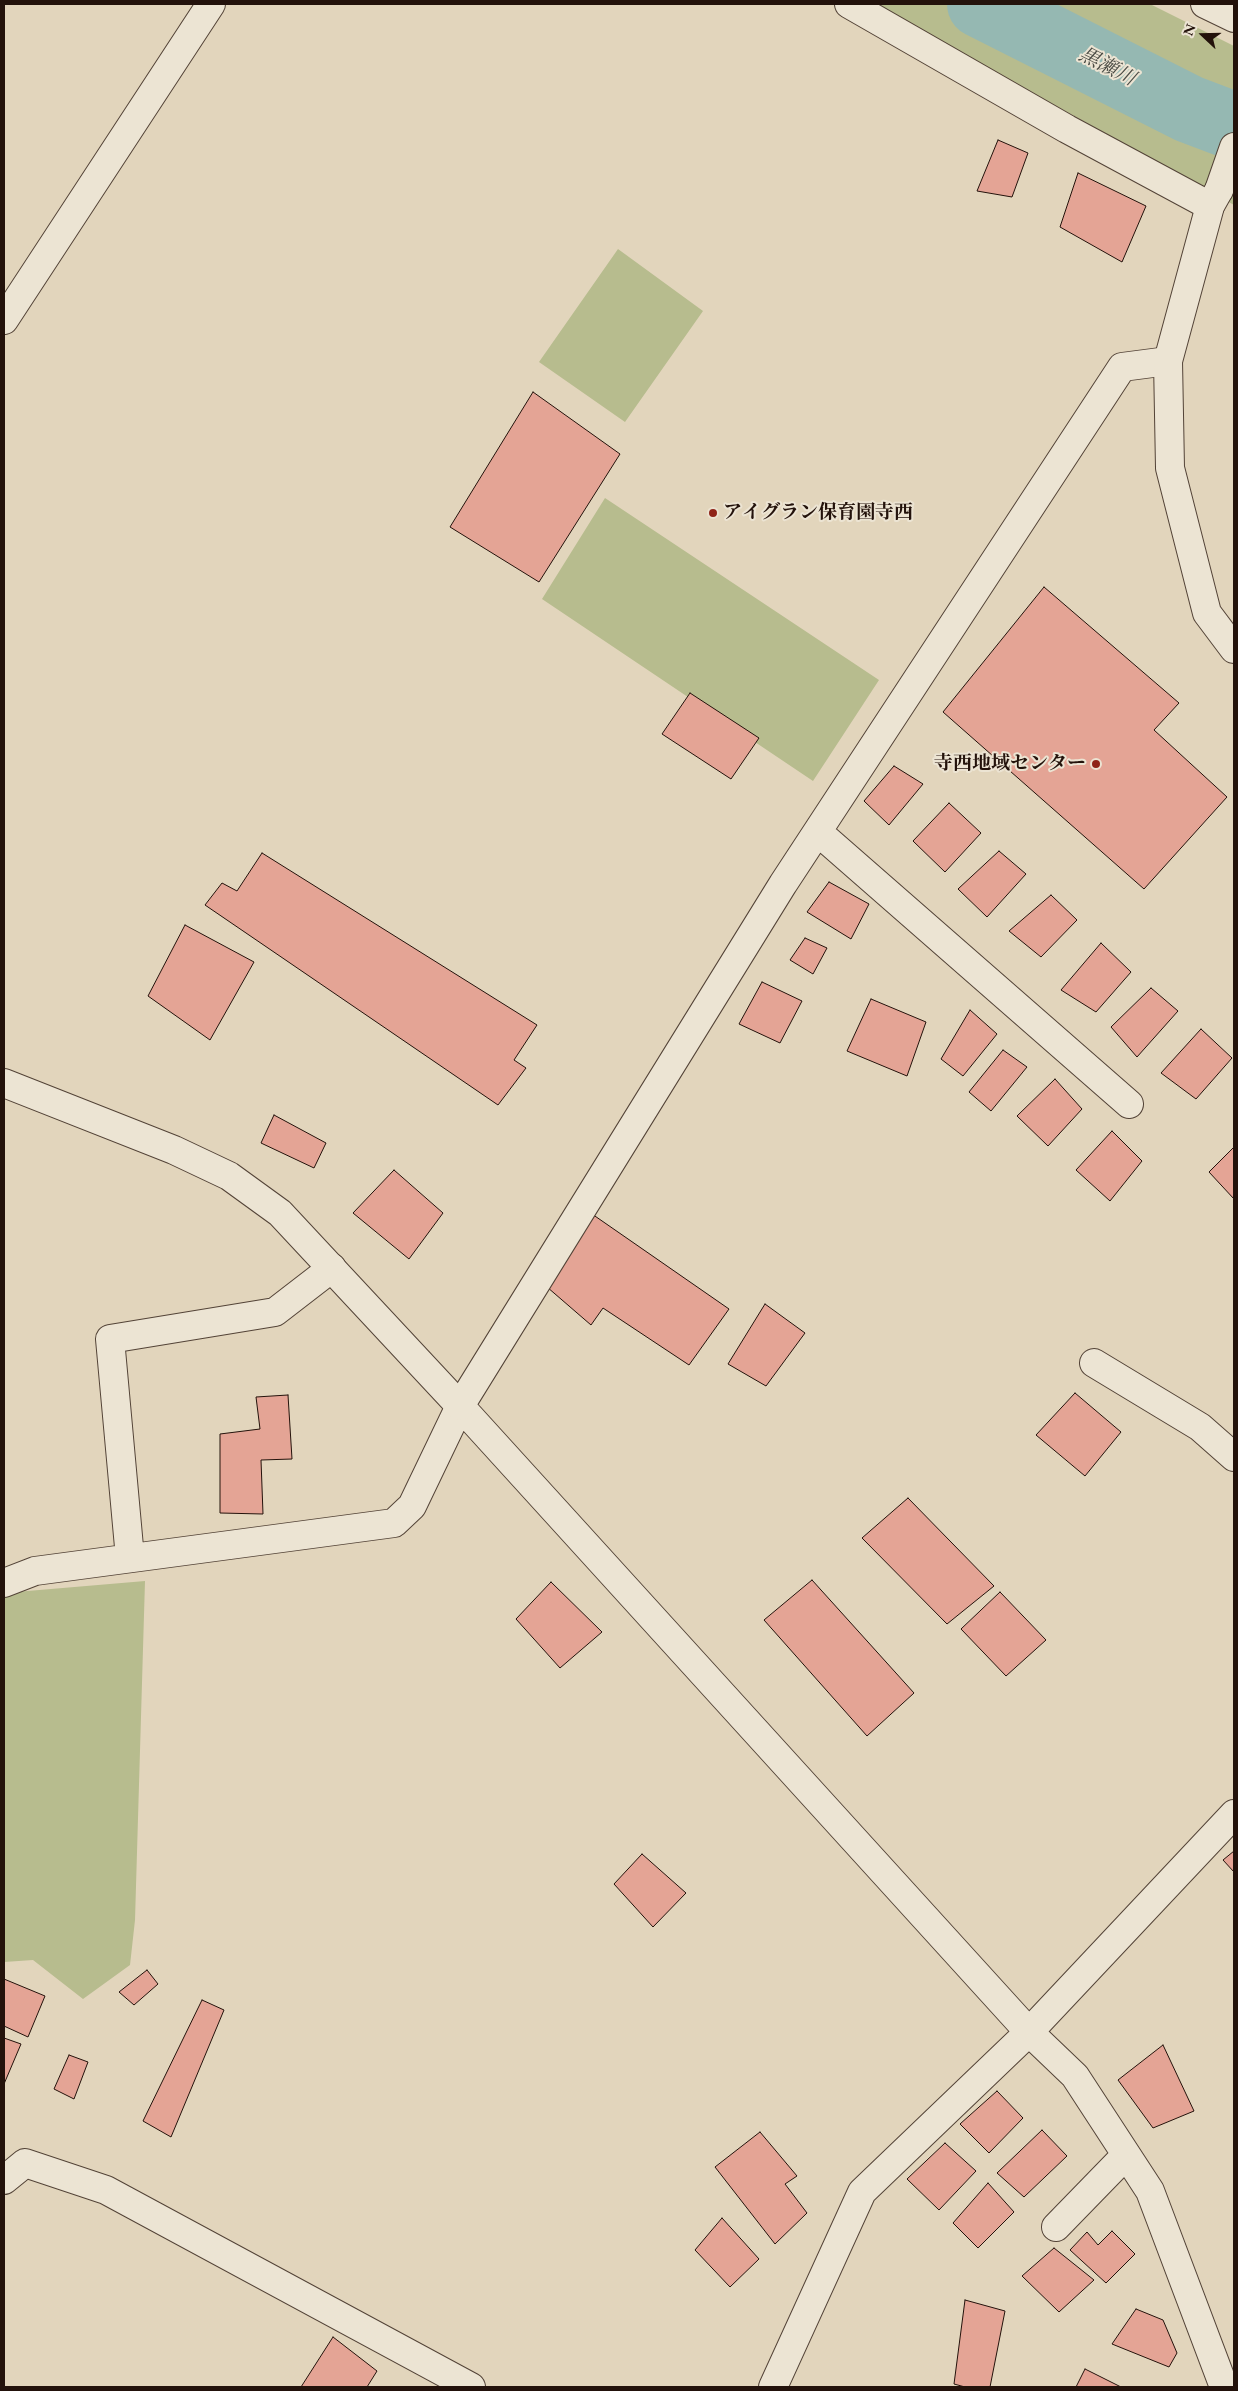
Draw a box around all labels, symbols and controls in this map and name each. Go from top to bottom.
north arrow [1178,10,1228,60]
text: N [1179,21,1199,38]
water label: 黒瀬川 [1075,43,1139,91]
place label: アイグラン保育園寺西 [723,502,913,524]
marker: アイグラン保育園寺西 [707,507,719,519]
place label: 寺西地域センター [934,753,1086,775]
marker: 寺西地域センター [1090,758,1102,770]

